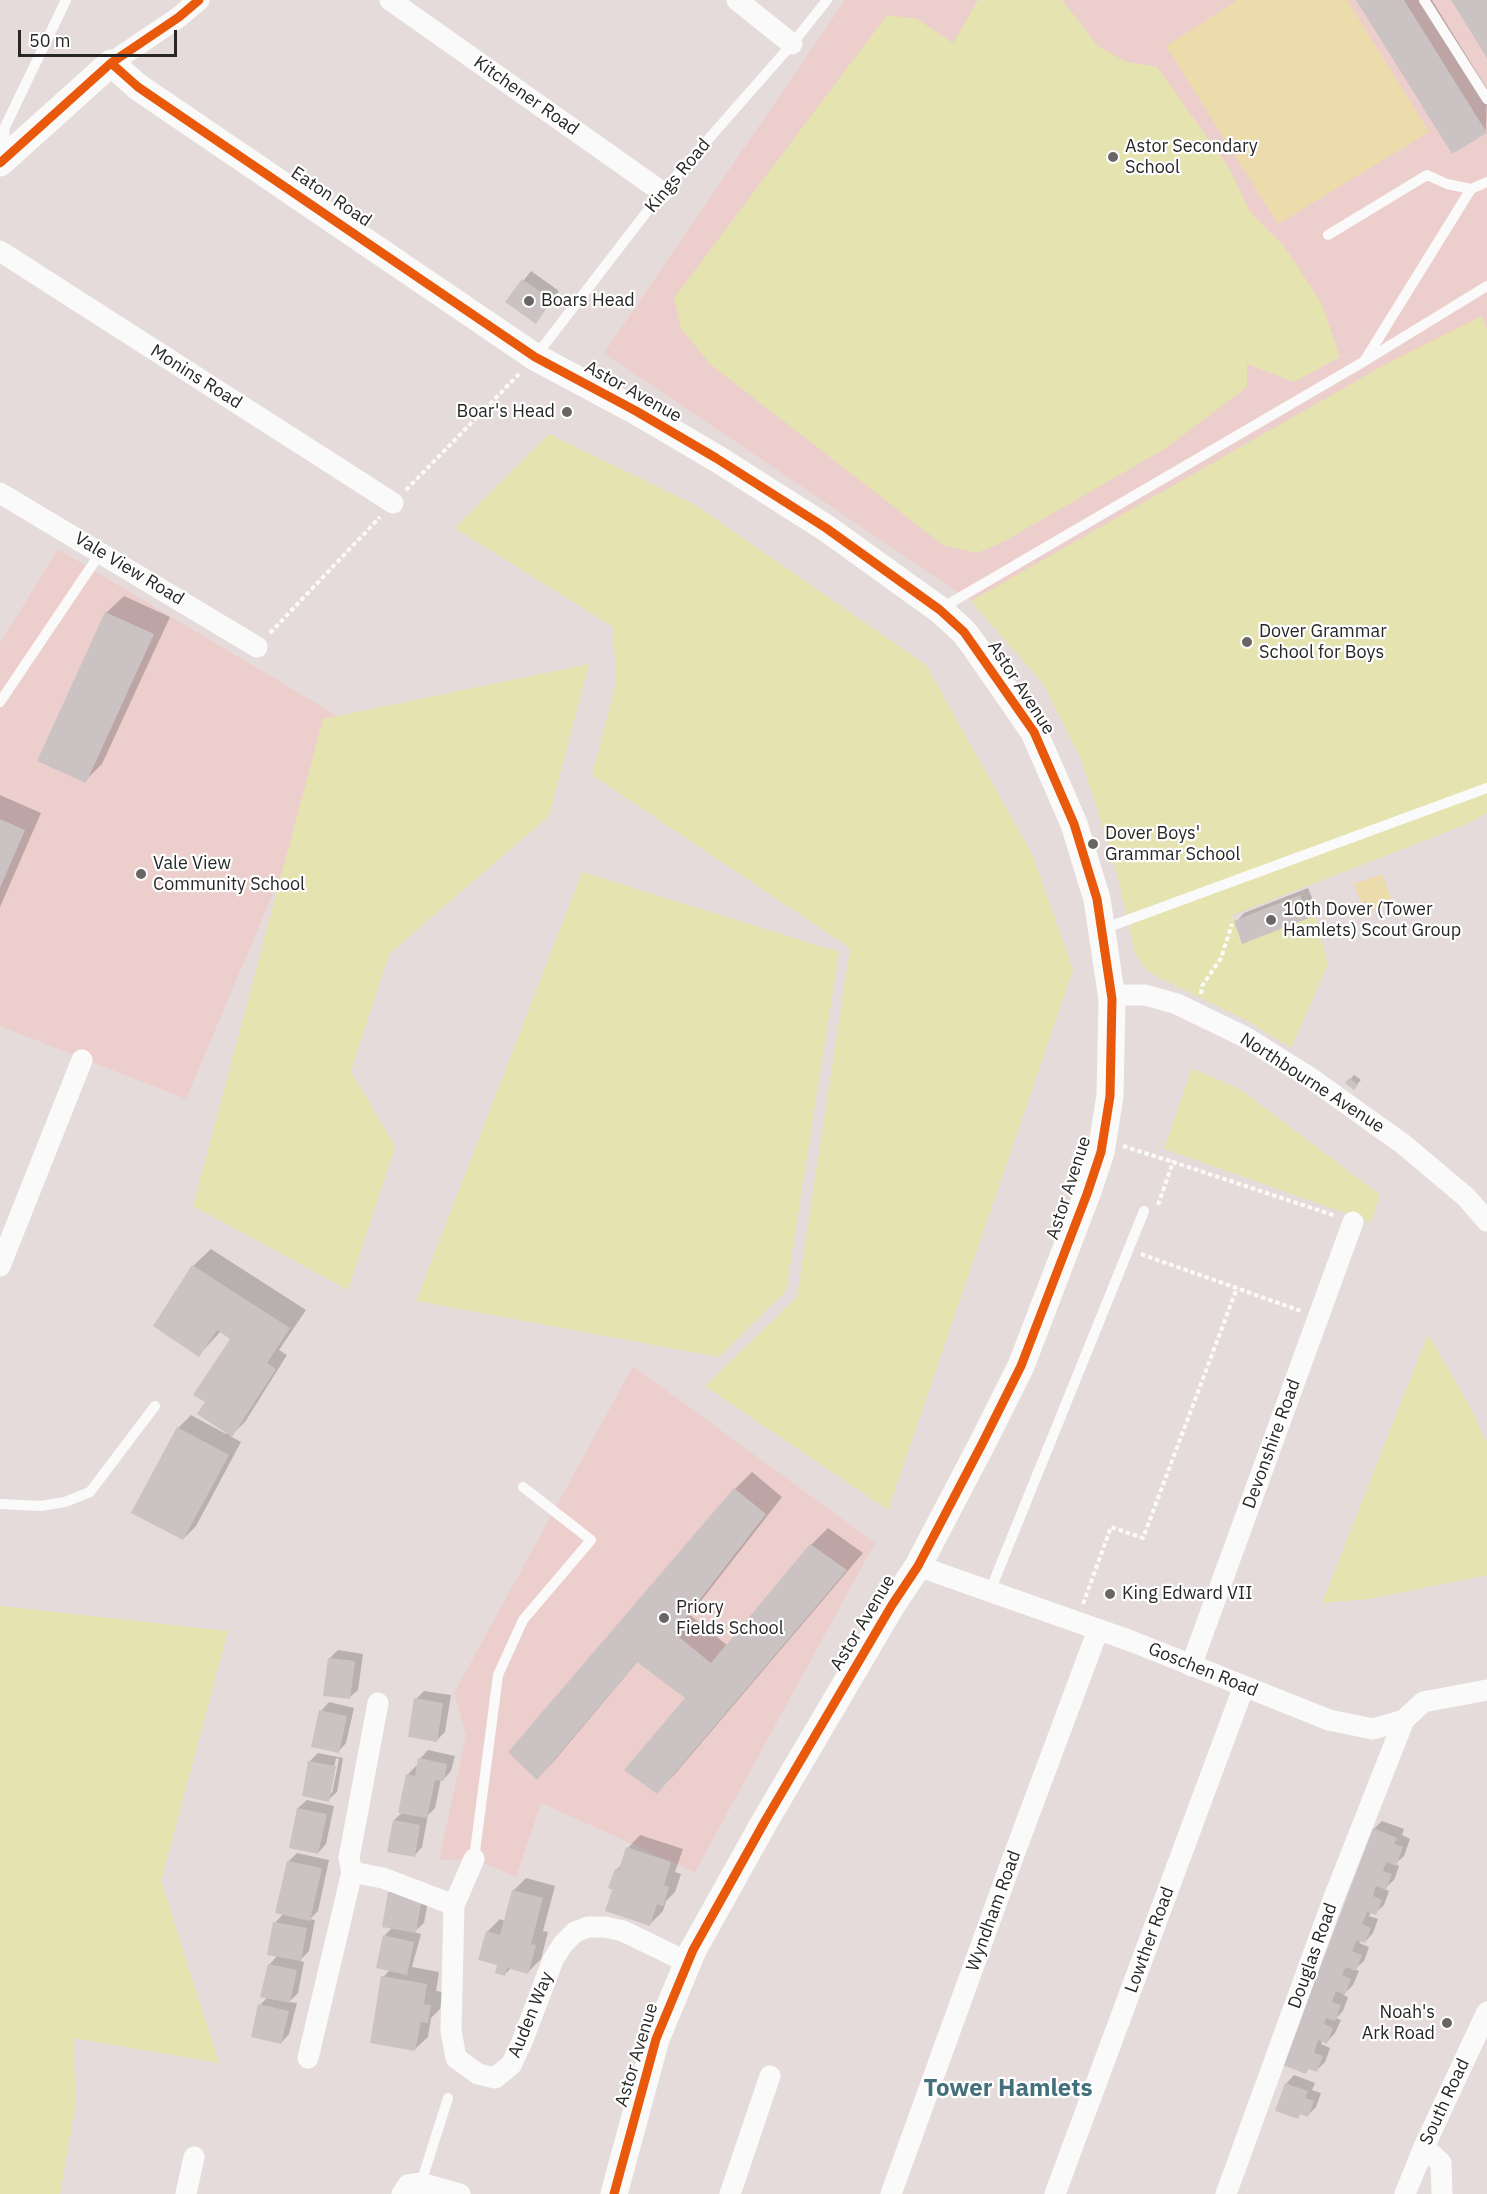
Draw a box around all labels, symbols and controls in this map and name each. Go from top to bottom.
scale bar [21,18,180,56]
text: 50 m [29,29,71,52]
street label: Kitchener Road [469,52,583,140]
street label: Kings Road [641,135,715,217]
place label: Astor Secondary School [1125,136,1258,178]
marker: Astor Secondary School [1106,150,1120,164]
street label: Eaton Road [287,162,375,232]
place label: Boars Head [541,290,635,312]
marker: Boars Head [522,294,536,308]
street label: Monins Road [146,340,246,414]
street label: Astor Avenue [581,357,685,427]
place label: Boar's Head [456,401,555,423]
marker: Boar's Head [560,405,574,419]
street label: Vale View Road [70,528,188,610]
place label: Dover Grammar School for Boys [1259,621,1387,664]
marker: Dover Grammar School for Boys [1240,635,1254,649]
street label: Astor Avenue [983,637,1059,739]
place label: Dover Boys' Grammar School [1105,823,1240,866]
marker: Dover Boys' Grammar School [1086,837,1100,851]
place label: Vale View Community School [153,853,305,896]
marker: Vale View Community School [134,867,148,881]
place label: 10th Dover (Tower Hamlets) Scout Group [1283,899,1461,942]
marker: 10th Dover (Tower Hamlets) Scout Group [1264,913,1278,927]
street label: Northbourne Avenue [1236,1028,1388,1138]
street label: Astor Avenue [1042,1134,1096,1242]
street label: Devonshire Road [1239,1376,1305,1512]
street label: Astor Avenue [826,1571,900,1675]
place label: King Edward VII [1122,1583,1252,1605]
marker: King Edward VII [1103,1587,1117,1601]
place label: Priory Fields School [676,1597,784,1640]
marker: Priory Fields School [657,1611,671,1625]
street label: Goschen Road [1145,1638,1261,1702]
street label: Wyndham Road [962,1848,1026,1974]
street label: Lowther Road [1121,1884,1179,1996]
street label: Douglas Road [1284,1900,1342,2012]
street label: Auden Way [504,1969,558,2061]
street label: Astor Avenue [611,2000,663,2110]
place label: Noah's Ark Road [1362,2002,1435,2044]
marker: Noah's Ark Road [1440,2016,1454,2030]
street label: South Road [1416,2055,1474,2149]
district label: Tower Hamlets [923,2075,1093,2103]

